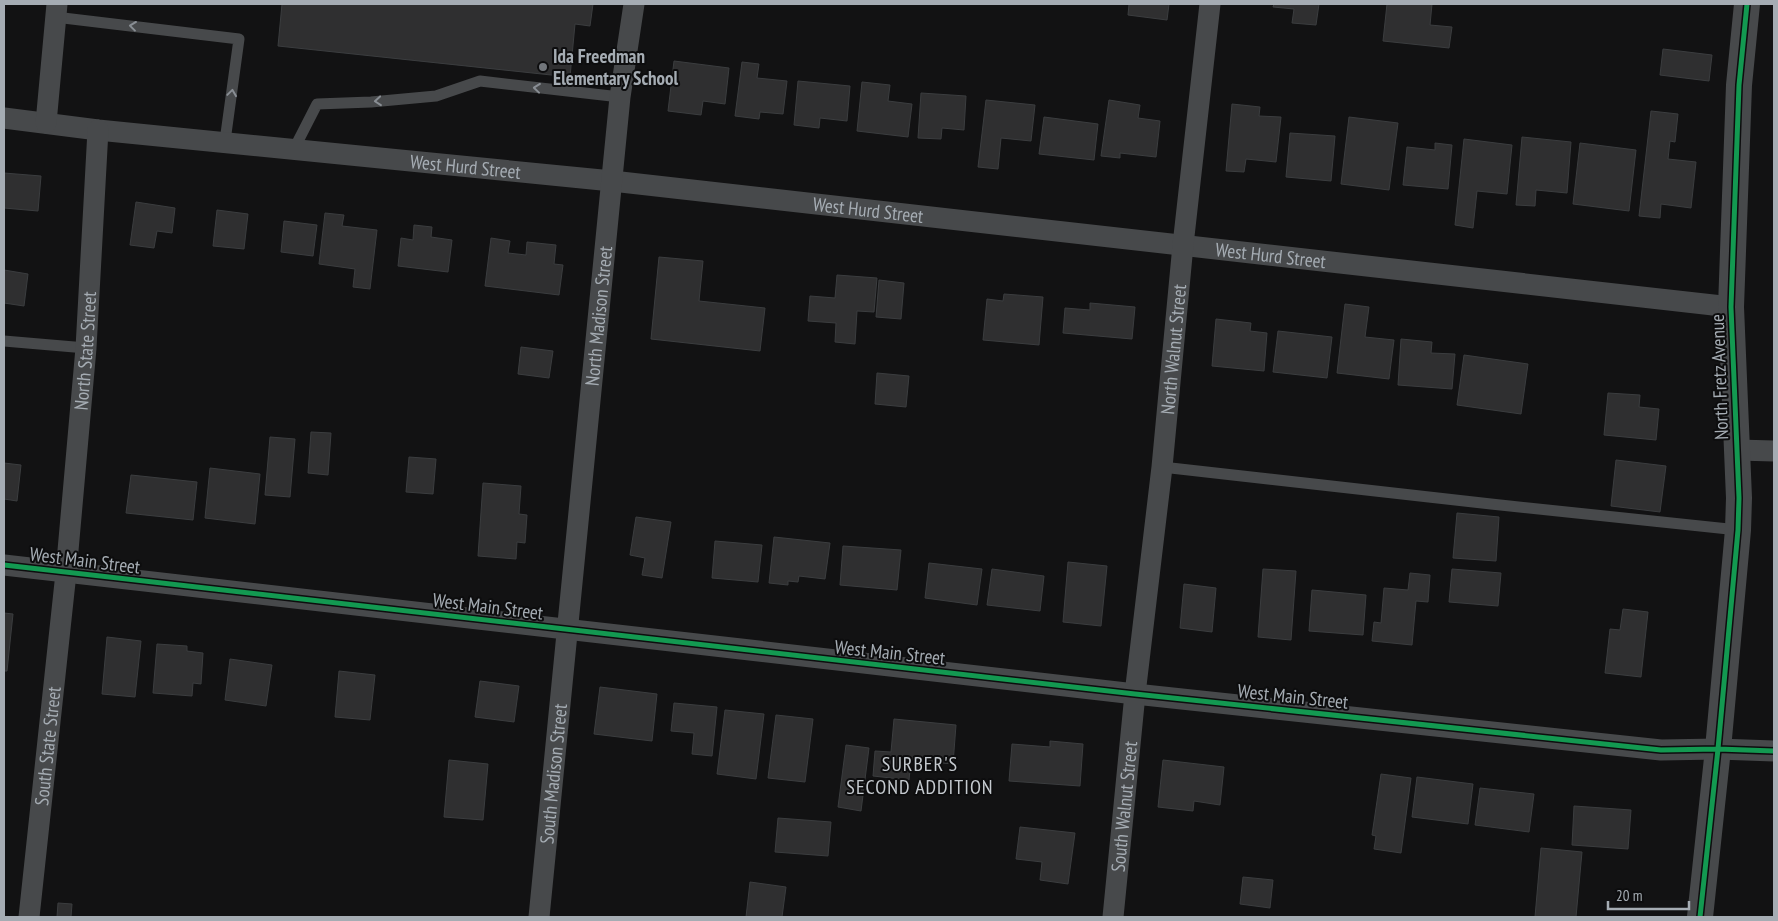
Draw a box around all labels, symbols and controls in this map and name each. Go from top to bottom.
one-way arrow [128,21,136,32]
place label: Ida Freedman Elementary School [553,44,678,90]
marker: Ida Freedman Elementary School [537,61,549,73]
one-way arrow [533,83,541,94]
one-way arrow [226,89,236,98]
one-way arrow [373,96,381,107]
street label: West Hurd Street [409,149,523,184]
street label: West Hurd Street [812,192,925,228]
street label: West Hurd Street [1214,237,1328,273]
street label: North Madison Street [580,244,617,387]
street label: North Walnut Street [1155,282,1191,415]
street label: North State Street [69,290,101,411]
street label: North Fretz Avenue [1705,314,1733,440]
street label: West Main Street [28,541,142,579]
street label: West Main Street [431,587,545,625]
street label: West Main Street [833,634,947,670]
street label: West Main Street [1236,678,1350,714]
street label: South State Street [29,684,66,807]
street label: South Madison Street [534,702,572,845]
street label: South Walnut Street [1106,739,1142,873]
district label: SURBER'S SECOND ADDITION [846,751,994,800]
scale bar [1608,878,1689,910]
text: 20 m [1616,886,1642,905]

